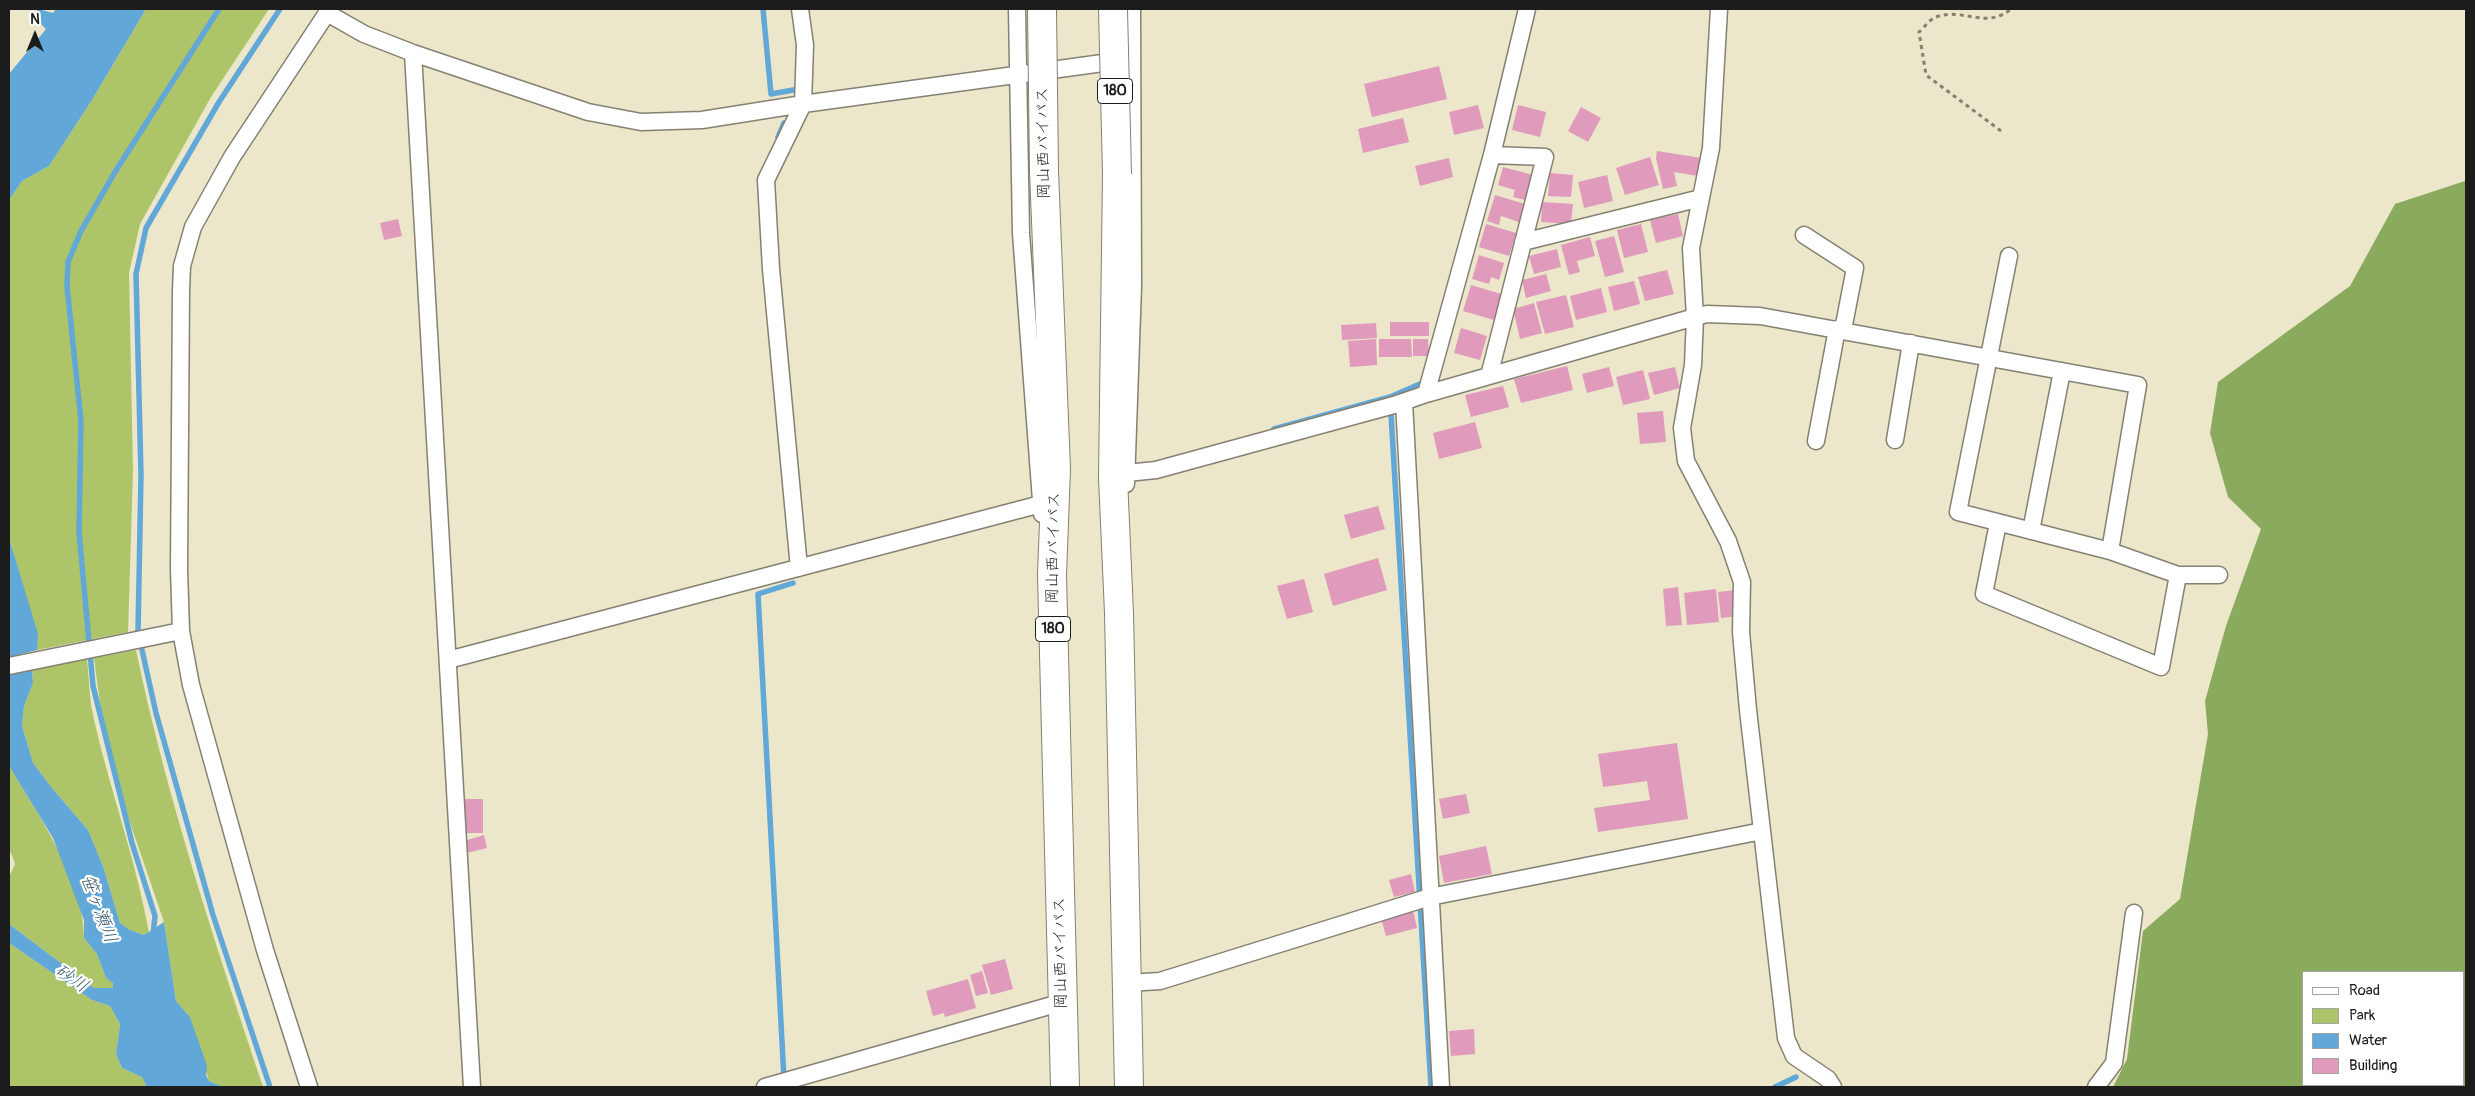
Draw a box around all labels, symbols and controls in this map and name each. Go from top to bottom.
north arrow [10,10,60,60]
text: N [30,11,40,28]
road number: 180 [1098,78,1132,104]
street label: 岡山西バイパス [1033,87,1055,199]
street label: 岡山西バイパス [1043,492,1065,604]
road number: 180 [1036,616,1070,642]
water label: 笹ヶ瀬川 [75,872,121,946]
street label: 岡山西バイパス [1050,897,1072,1009]
water label: 砂川 [50,960,92,998]
legend [2302,971,2465,1086]
text: Road [2349,981,2380,1000]
text: Park [2349,1006,2375,1025]
text: Water [2349,1031,2387,1050]
text: Building [2349,1056,2397,1075]

